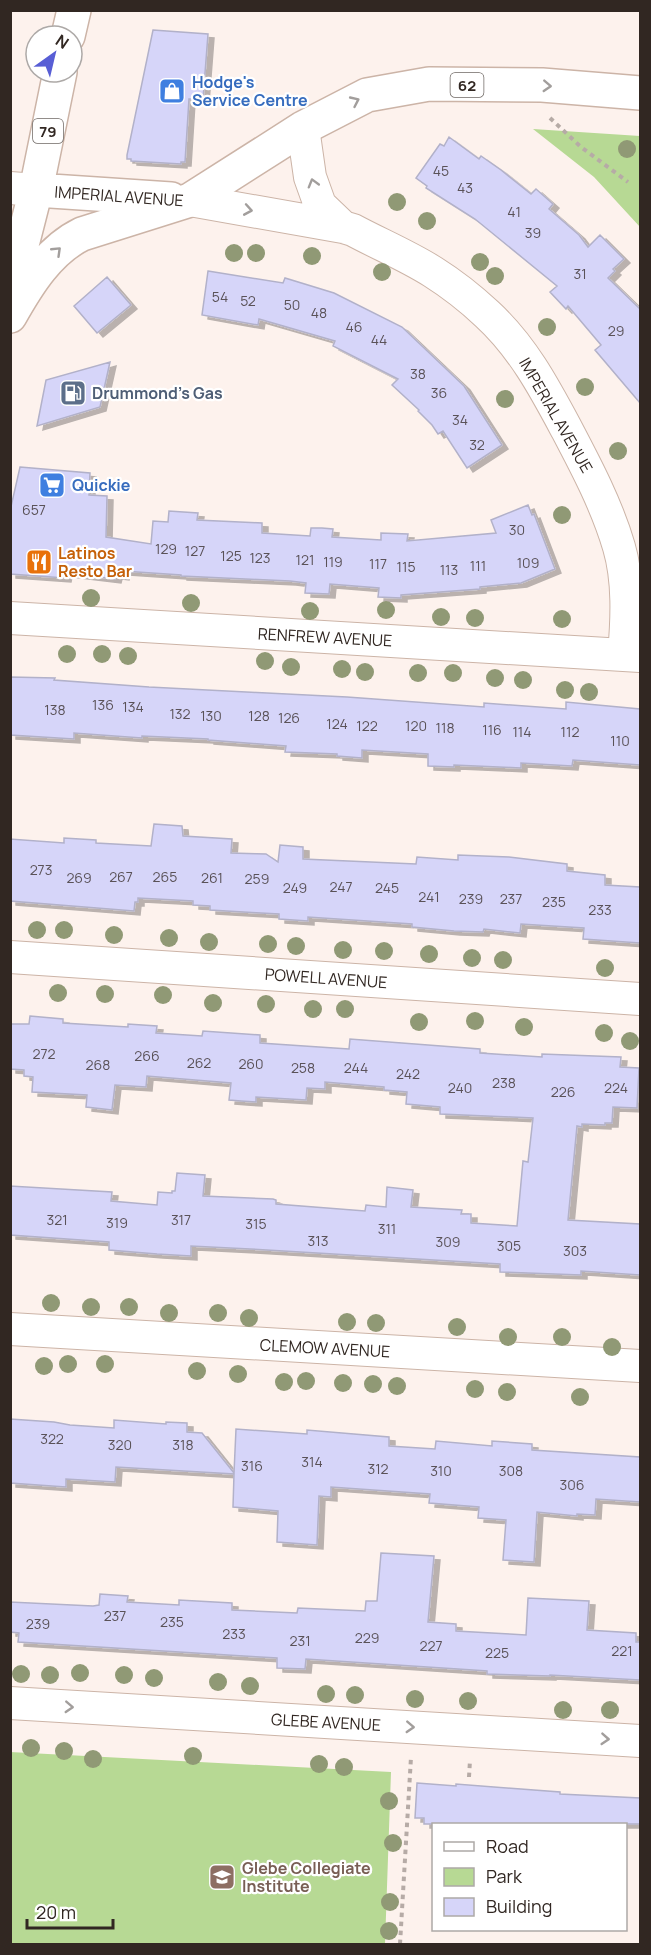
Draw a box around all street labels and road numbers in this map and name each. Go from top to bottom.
road number: 62 [450,73,484,97]
road number: 79 [33,119,63,143]
street label: IMPERIAL AVENUE [54,181,184,211]
street label: IMPERIAL AVENUE [514,353,598,477]
street label: RENFREW AVENUE [257,622,393,652]
street label: POWELL AVENUE [264,963,388,993]
street label: CLEMOW AVENUE [259,1334,391,1362]
street label: GLEBE AVENUE [271,1708,381,1736]

